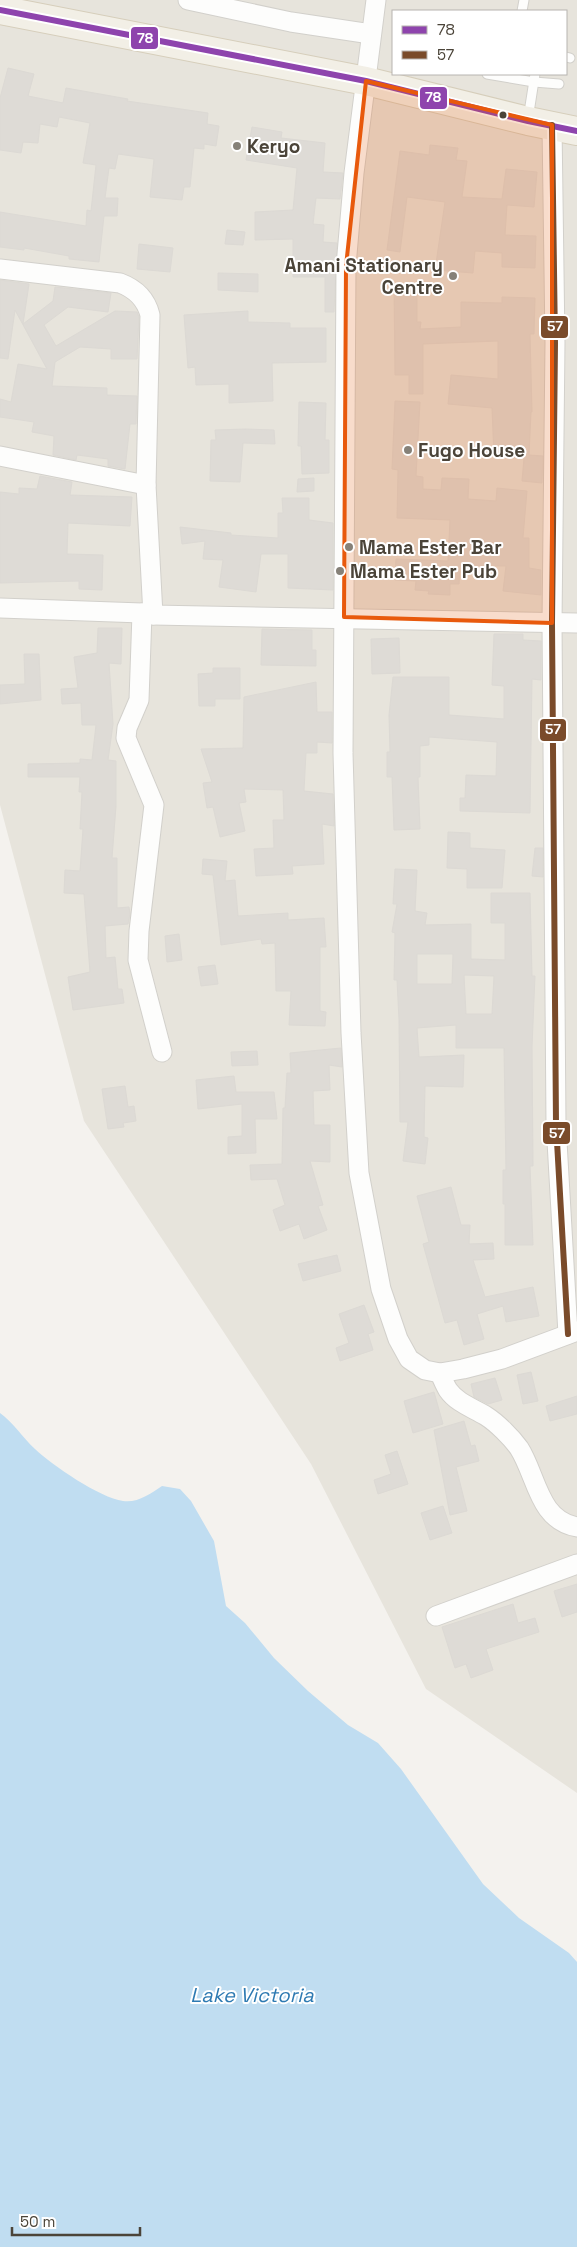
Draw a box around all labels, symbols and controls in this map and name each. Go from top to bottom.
legend [392,10,567,75]
text: 78 [437,20,455,39]
line badge: 78 [130,26,159,50]
text: 78 [137,29,154,47]
text: 57 [437,45,454,64]
line badge: 78 [419,86,448,110]
text: 78 [425,88,442,106]
unlabelled marker [498,110,508,120]
place label: Keryo [247,134,300,159]
marker: Keryo [231,140,243,152]
place label: Amani Stationary Centre [284,253,443,300]
marker: Amani Stationary Centre [447,270,459,282]
line badge: 57 [540,315,569,339]
text: 57 [547,317,563,335]
place label: Fugo House [418,438,525,463]
marker: Fugo House [402,444,414,456]
place label: Mama Ester Bar [359,535,502,560]
marker: Mama Ester Bar [343,541,355,553]
place label: Mama Ester Pub [350,559,497,584]
marker: Mama Ester Pub [334,565,346,577]
line badge: 57 [539,718,567,742]
text: 57 [545,720,561,738]
line badge: 57 [542,1121,571,1145]
text: 57 [549,1124,565,1142]
water label: Lake Victoria [190,1982,314,2008]
scale bar [12,2204,140,2236]
text: 50 m [20,2212,55,2231]

